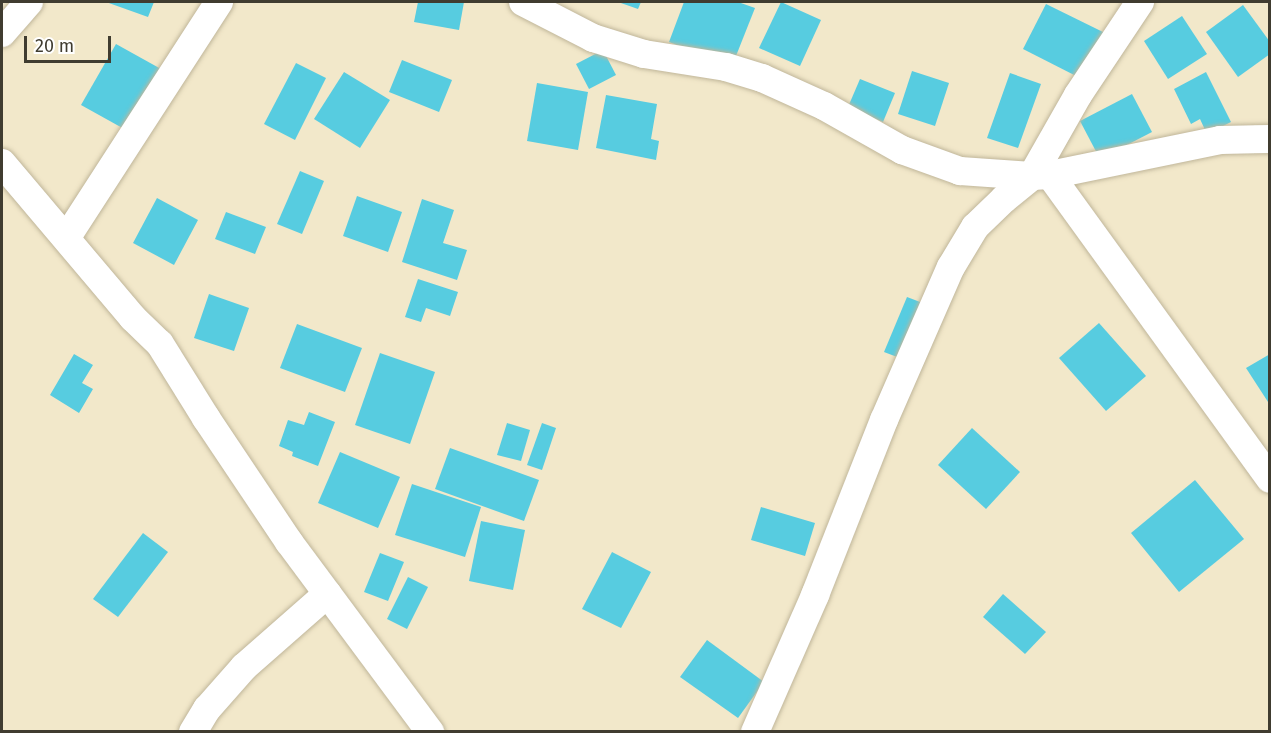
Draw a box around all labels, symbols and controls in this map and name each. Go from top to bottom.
scale bar [27,24,114,62]
text: 20 m [35,35,74,57]

